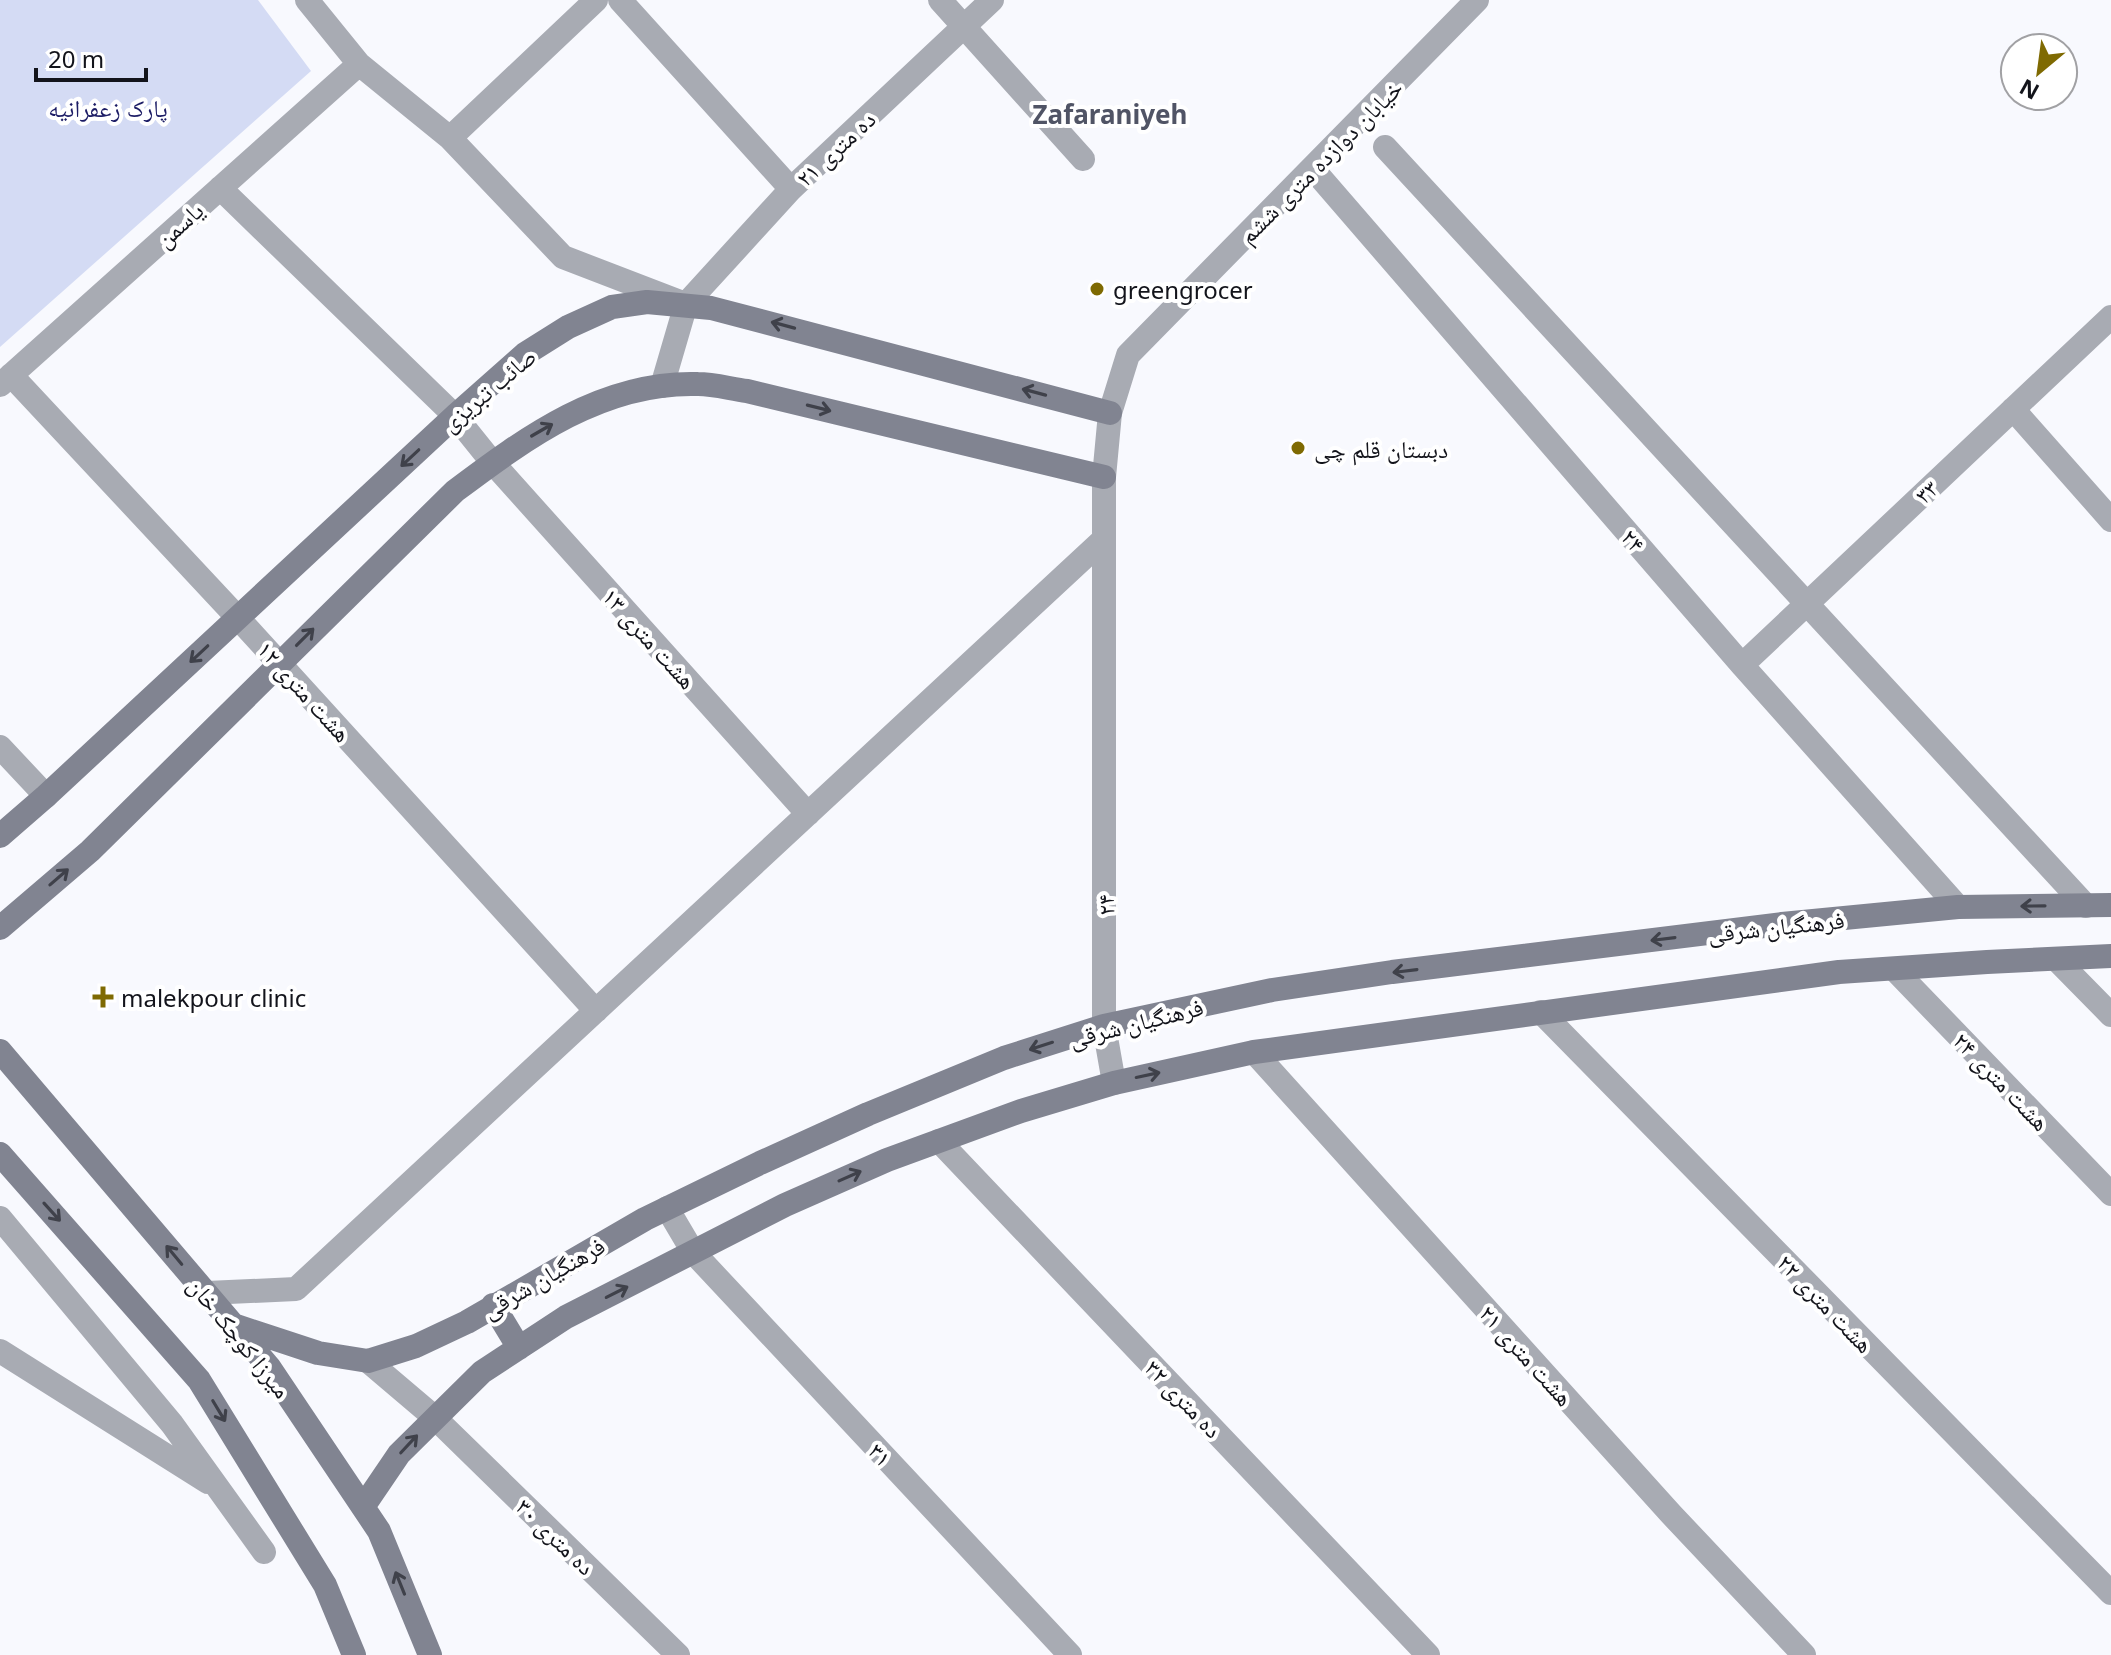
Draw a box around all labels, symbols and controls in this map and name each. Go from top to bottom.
scale bar [36,32,146,82]
north arrow [1999,32,2079,112]
text: 20 m [48,42,104,75]
street label: خیابان دوازده متری ششم [1231,72,1410,251]
text: N [2014,73,2044,108]
park label: پارک زعفرانیه [48,91,168,124]
district label: Zafaraniyeh [1033,96,1187,132]
street label: ده متری ۲۱ [788,103,882,193]
street label: یاسمن [148,194,210,254]
place label: greengrocer [1113,273,1253,306]
marker: greengrocer [1088,280,1106,298]
one-way arrow [771,317,797,332]
street label: صائب تبریزی [433,339,543,439]
one-way arrow [1022,384,1048,399]
one-way arrow [805,402,831,417]
one-way arrow [530,422,553,438]
place label: دبستان قلم چی [1314,432,1448,466]
marker: دبستان قلم چی [1289,439,1307,457]
one-way arrow [400,448,420,467]
street label: ۳۳ [1907,472,1945,510]
street label: ۲۴ [1614,521,1654,559]
street label: هشت متری ۱۳ [596,580,704,696]
one-way arrow [295,628,314,647]
street label: هشت متری ۱۲ [251,633,359,749]
one-way arrow [189,644,209,663]
one-way arrow [49,868,69,886]
street label: ۲۴ [1088,894,1121,916]
one-way arrow [2020,898,2047,914]
street label: فرهنگیان شرقی [1706,902,1846,950]
one-way arrow [1651,932,1676,947]
one-way arrow [1392,963,1419,978]
place label: malekpour clinic [121,981,306,1014]
marker: malekpour clinic [92,986,114,1008]
street label: فرهنگیان شرقی [1066,989,1206,1055]
street label: هشت متری ۲۴ [1946,1024,2058,1138]
one-way arrow [1029,1040,1054,1054]
one-way arrow [1135,1067,1161,1082]
one-way arrow [837,1168,861,1183]
one-way arrow [43,1202,61,1222]
street label: فرهنگیان شرقی [475,1228,611,1326]
one-way arrow [165,1245,183,1266]
street label: هشت متری ۲۲ [1770,1246,1882,1360]
street label: میرزا کوچک خان [181,1269,299,1405]
one-way arrow [604,1283,628,1299]
street label: هشت متری ۲۱ [1473,1297,1581,1413]
street label: ده متری ۳۲ [1138,1351,1230,1445]
one-way arrow [210,1400,227,1422]
one-way arrow [399,1434,418,1454]
street label: ۳۱ [862,1435,900,1473]
street label: ده متری ۳۰ [509,1490,603,1582]
one-way arrow [392,1571,406,1596]

